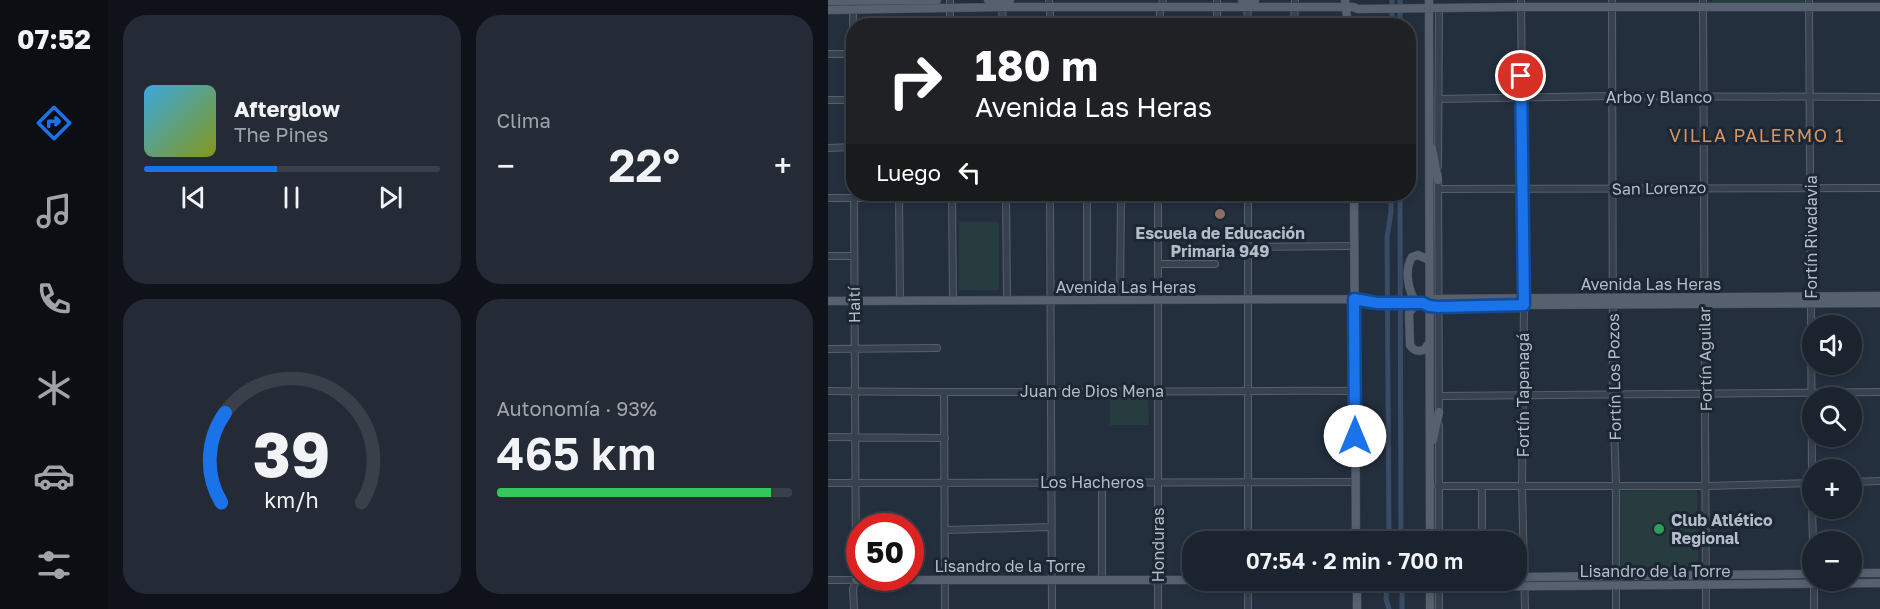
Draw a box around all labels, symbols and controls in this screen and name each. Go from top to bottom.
text: 07:52 [17,23,91,55]
text: 180 m [975,40,1098,90]
icon: right [876,42,954,120]
pin [1495,50,1546,101]
icon: arrive [1504,59,1537,92]
street label: Arbo y Blanco [1606,87,1712,107]
text: Avenida Las Heras [975,91,1212,123]
text: Afterglow [234,95,340,122]
icon: directions [33,102,75,144]
text: Clima [497,108,551,132]
text: The Pines [234,122,328,146]
district label: VILLA PALERMO 1 [1669,124,1845,146]
text: 22° [609,138,680,192]
text: − [497,146,515,185]
text: + [774,146,792,185]
icon: left [953,156,986,189]
text: Luego [876,159,941,186]
street label: Fortín Rivadavia [1801,175,1821,299]
street label: San Lorenzo [1612,177,1706,199]
icon: previous [177,181,210,214]
icon: pause [275,181,308,214]
icon: next [374,181,407,214]
icon: music [33,190,75,232]
marker: Escuela de Educación Primaria 949 [1213,207,1227,221]
place label: Escuela de Educación Primaria 949 [1135,223,1305,261]
street label: Avenida Las Heras [1581,274,1721,294]
street label: Avenida Las Heras [1056,277,1196,297]
icon: phone [33,278,75,320]
street label: Haití [844,285,864,323]
street label: Fortín Aguilar [1694,306,1716,412]
street label: Fortín Los Pozos [1603,313,1625,441]
map controls [1802,315,1862,591]
button: sound [1802,315,1862,375]
street label: Fortín Tapenagá [1513,333,1533,457]
icon: climate [33,367,75,409]
street label: Juan de Dios Mena [1020,381,1164,401]
button: search [1802,387,1862,447]
text: Autonomía · 93% [497,396,657,420]
position arrow [1323,404,1387,468]
text: 39 [253,416,331,491]
text: 465 km [497,426,656,480]
icon: car [33,455,75,497]
button: + [1802,459,1862,519]
street label: Los Hacheros [1040,472,1144,492]
text: km/h [264,488,319,514]
street label: Honduras [1148,508,1168,582]
place label: Club Atlético Regional [1671,510,1773,548]
speed limit sign: 50 [846,513,924,591]
marker: Club Atlético Regional [1652,522,1666,536]
button: − [1802,531,1862,591]
icon: filters [33,544,75,586]
text: 07:54 · 2 min · 700 m [1246,547,1463,574]
street label: Lisandro de la Torre [934,556,1086,576]
street label: Lisandro de la Torre [1579,561,1731,581]

